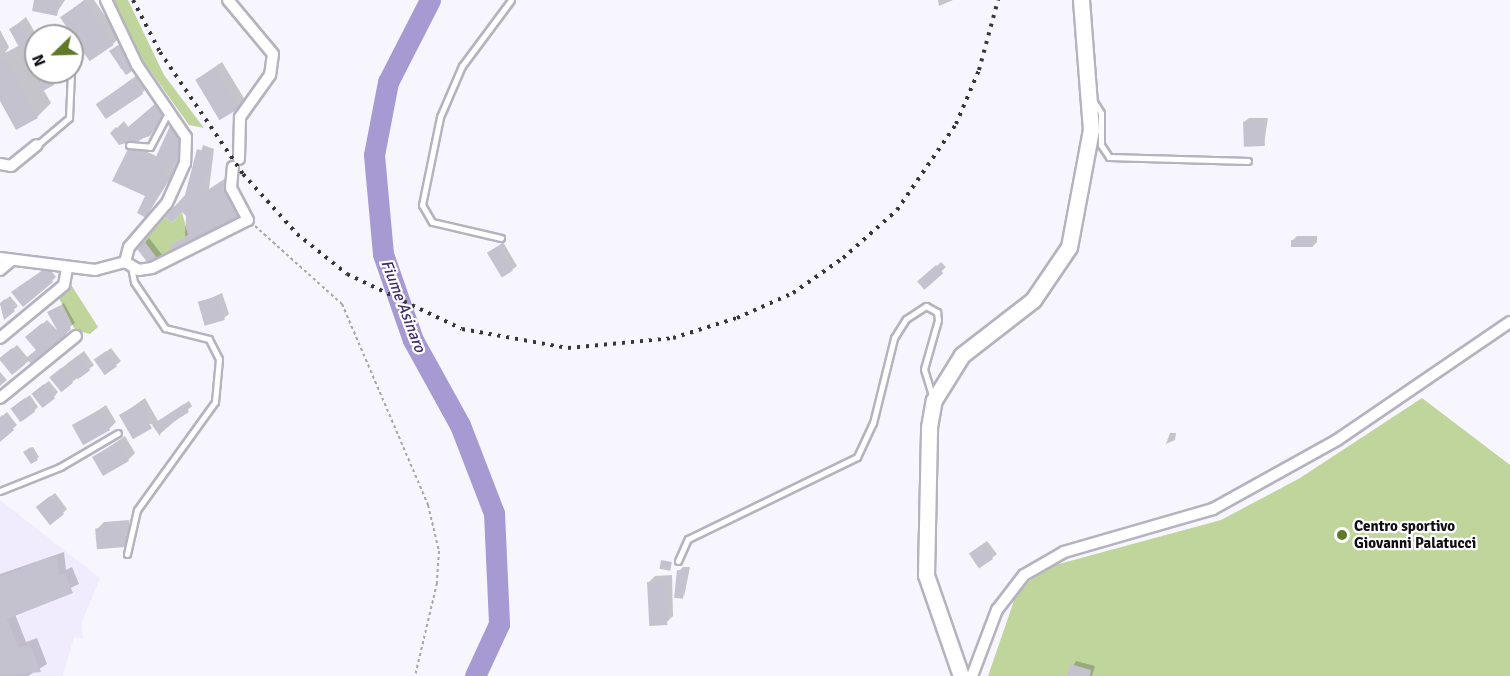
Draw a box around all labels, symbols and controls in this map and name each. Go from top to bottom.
north arrow [24,24,84,84]
text: N [28,51,51,69]
water label: Fiume Asinaro [377,257,429,355]
place label: Centro sportivo Giovanni Palatucci [1354,517,1476,552]
marker: Centro sportivo Giovanni Palatucci [1335,528,1349,542]

